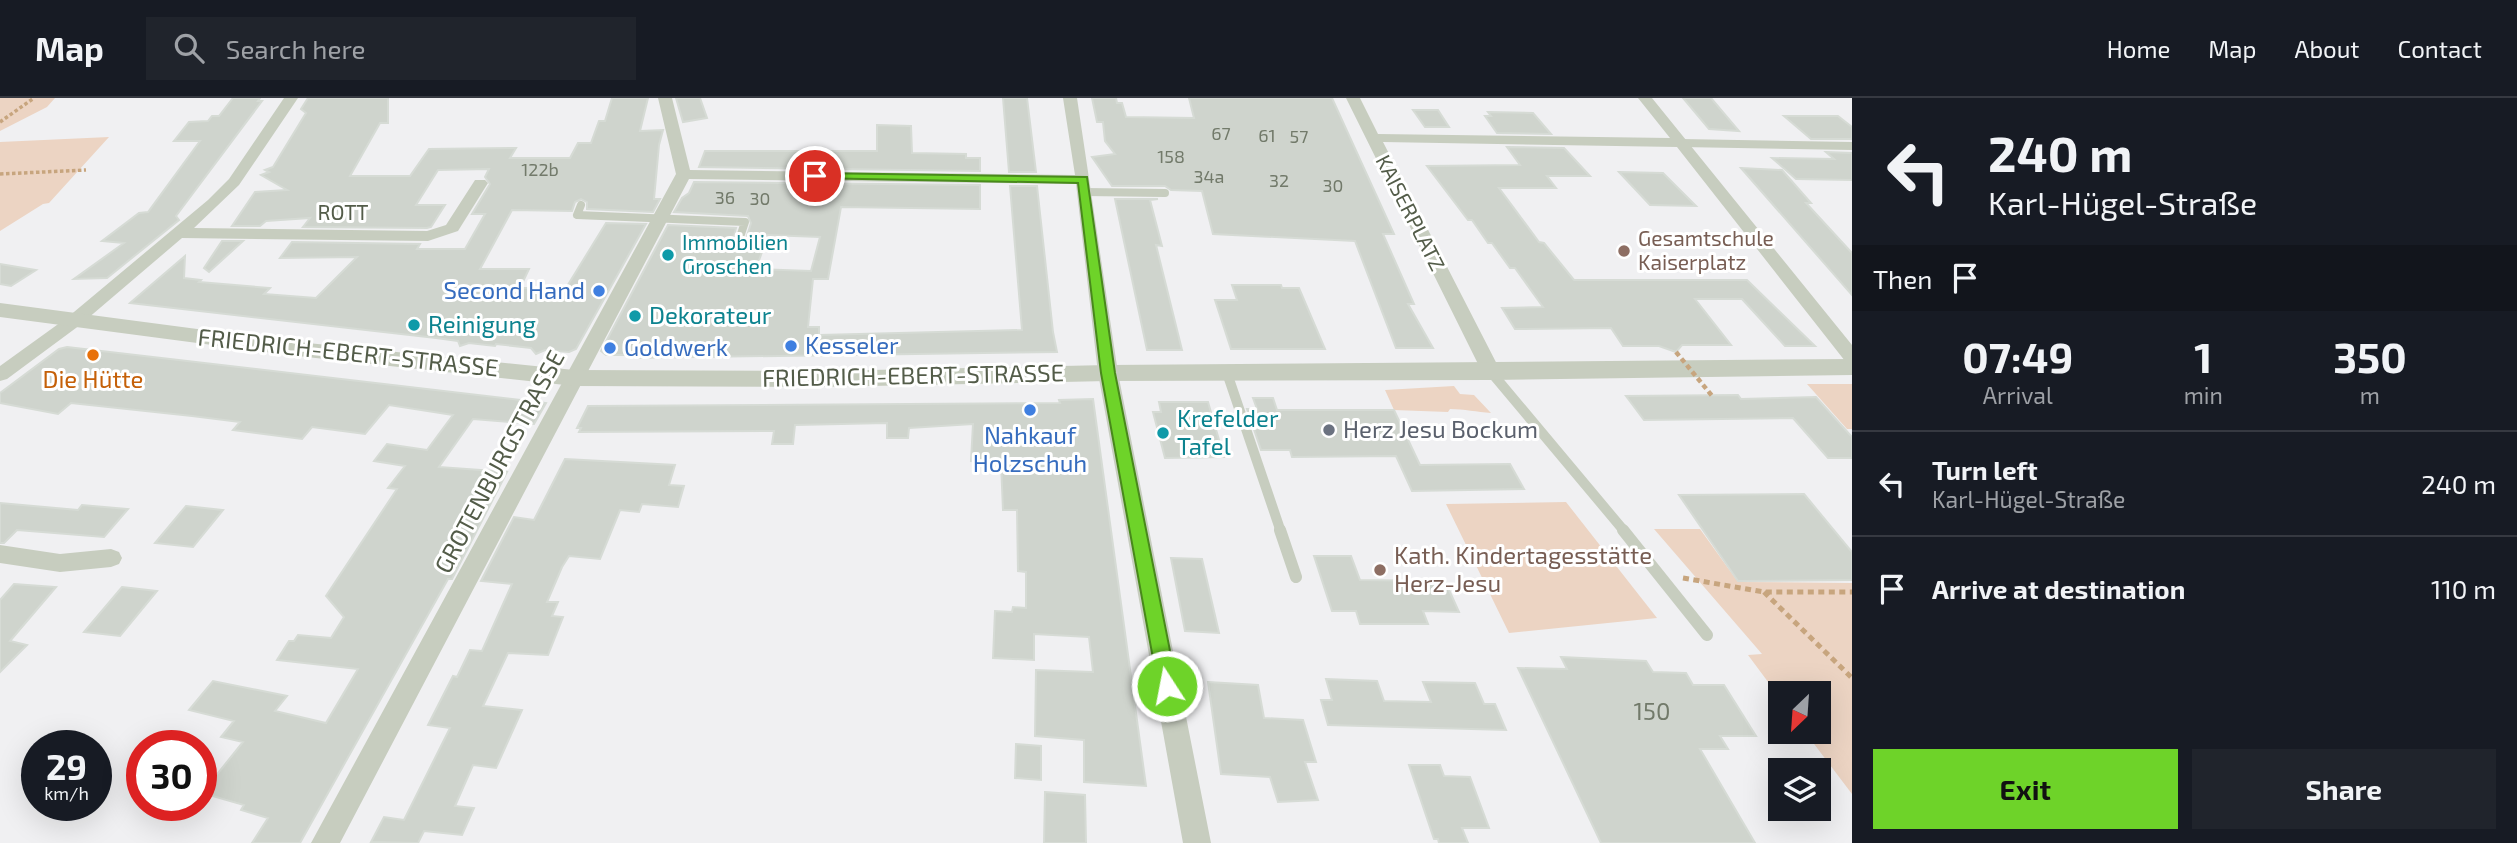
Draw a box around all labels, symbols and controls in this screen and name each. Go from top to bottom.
search box [146,17,636,80]
text: Map [35,28,104,68]
icon: search [170,29,208,67]
text: Search here [226,33,365,64]
text: Home [2107,34,2170,63]
text: Map [2208,34,2256,63]
text: About [2294,34,2360,63]
text: Contact [2398,34,2482,63]
house number: 67 [1211,122,1231,144]
text: 240 m [1988,123,2132,182]
house number: 61 [1258,124,1276,146]
house number: 57 [1290,125,1308,147]
icon: left [1873,126,1964,217]
house number: 158 [1157,145,1185,167]
pin [785,146,845,206]
street label: KAISERPLATZ [1371,150,1451,274]
icon: arrive [796,157,834,195]
house number: 122b [521,158,559,180]
house number: 34a [1194,165,1224,187]
house number: 32 [1269,169,1289,191]
house number: 30 [1323,174,1343,196]
text: Karl-Hügel-Straße [1988,183,2257,221]
house number: 36 [715,186,735,208]
house number: 30 [750,187,770,209]
street label: ROTT [317,199,369,224]
place label: Gesamtschule Kaiserplatz [1638,225,1774,274]
place label: Immobilien Groschen [682,229,788,278]
marker: Gesamtschule Kaiserplatz [1616,243,1632,259]
marker: Immobilien Groschen [660,247,676,263]
icon: arrive [1946,259,1984,297]
text: Then [1873,263,1932,294]
place label: Second Hand [444,275,585,304]
marker: Second Hand [591,283,607,299]
place label: Dekorateur [649,300,772,329]
marker: Dekorateur [627,308,643,324]
place label: Reinigung [428,309,536,338]
marker: Reinigung [406,317,422,333]
street label: FRIEDRICH-EBERT-STRASSE [196,321,500,382]
place label: Kesseler [805,330,899,359]
text: 07:49 [1962,331,2073,381]
text: 1 [2194,331,2212,381]
text: 350 [2333,331,2407,381]
place label: Goldwerk [624,332,728,361]
marker: Kesseler [783,338,799,354]
marker: Goldwerk [602,340,618,356]
street label: GROTENBURGSTRASSE [428,345,570,578]
marker: Die Hütte [85,347,101,363]
street label: FRIEDRICH-EBERT-STRASSE [762,357,1064,392]
place label: Die Hütte [42,364,144,393]
text: Arrival [1983,381,2053,409]
text: min [2184,381,2223,409]
text: m [2360,381,2380,409]
marker: Nahkauf Holzschuh [1022,402,1038,418]
place label: Krefelder Tafel [1177,403,1279,460]
place label: Herz Jesu Bockum [1343,414,1538,443]
place label: Nahkauf Holzschuh [973,420,1087,477]
marker: Herz Jesu Bockum [1321,422,1337,438]
marker: Krefelder Tafel [1155,425,1171,441]
text: Turn left [1932,454,2038,485]
icon: left [1873,465,1911,503]
text: 240 m [2421,468,2496,499]
text: Karl-Hügel-Straße [1932,485,2125,513]
place label: Kath. Kindertagesstätte Herz-Jesu [1394,540,1652,597]
marker: Kath. Kindertagesstätte Herz-Jesu [1372,562,1388,578]
icon: arrive [1873,570,1911,608]
text: Arrive at destination [1932,573,2185,604]
text: 110 m [2431,573,2496,604]
position arrow [1130,649,1204,723]
north arrow [1768,681,1830,744]
map controls [1768,681,1831,821]
house number: 150 [1634,696,1670,725]
speed limit sign: 30 [126,730,217,821]
text: 29 [46,745,87,787]
button: Exit [1873,749,2178,829]
button: Share [2192,749,2496,829]
button: layers [1768,758,1831,821]
text: km/h [44,782,89,804]

